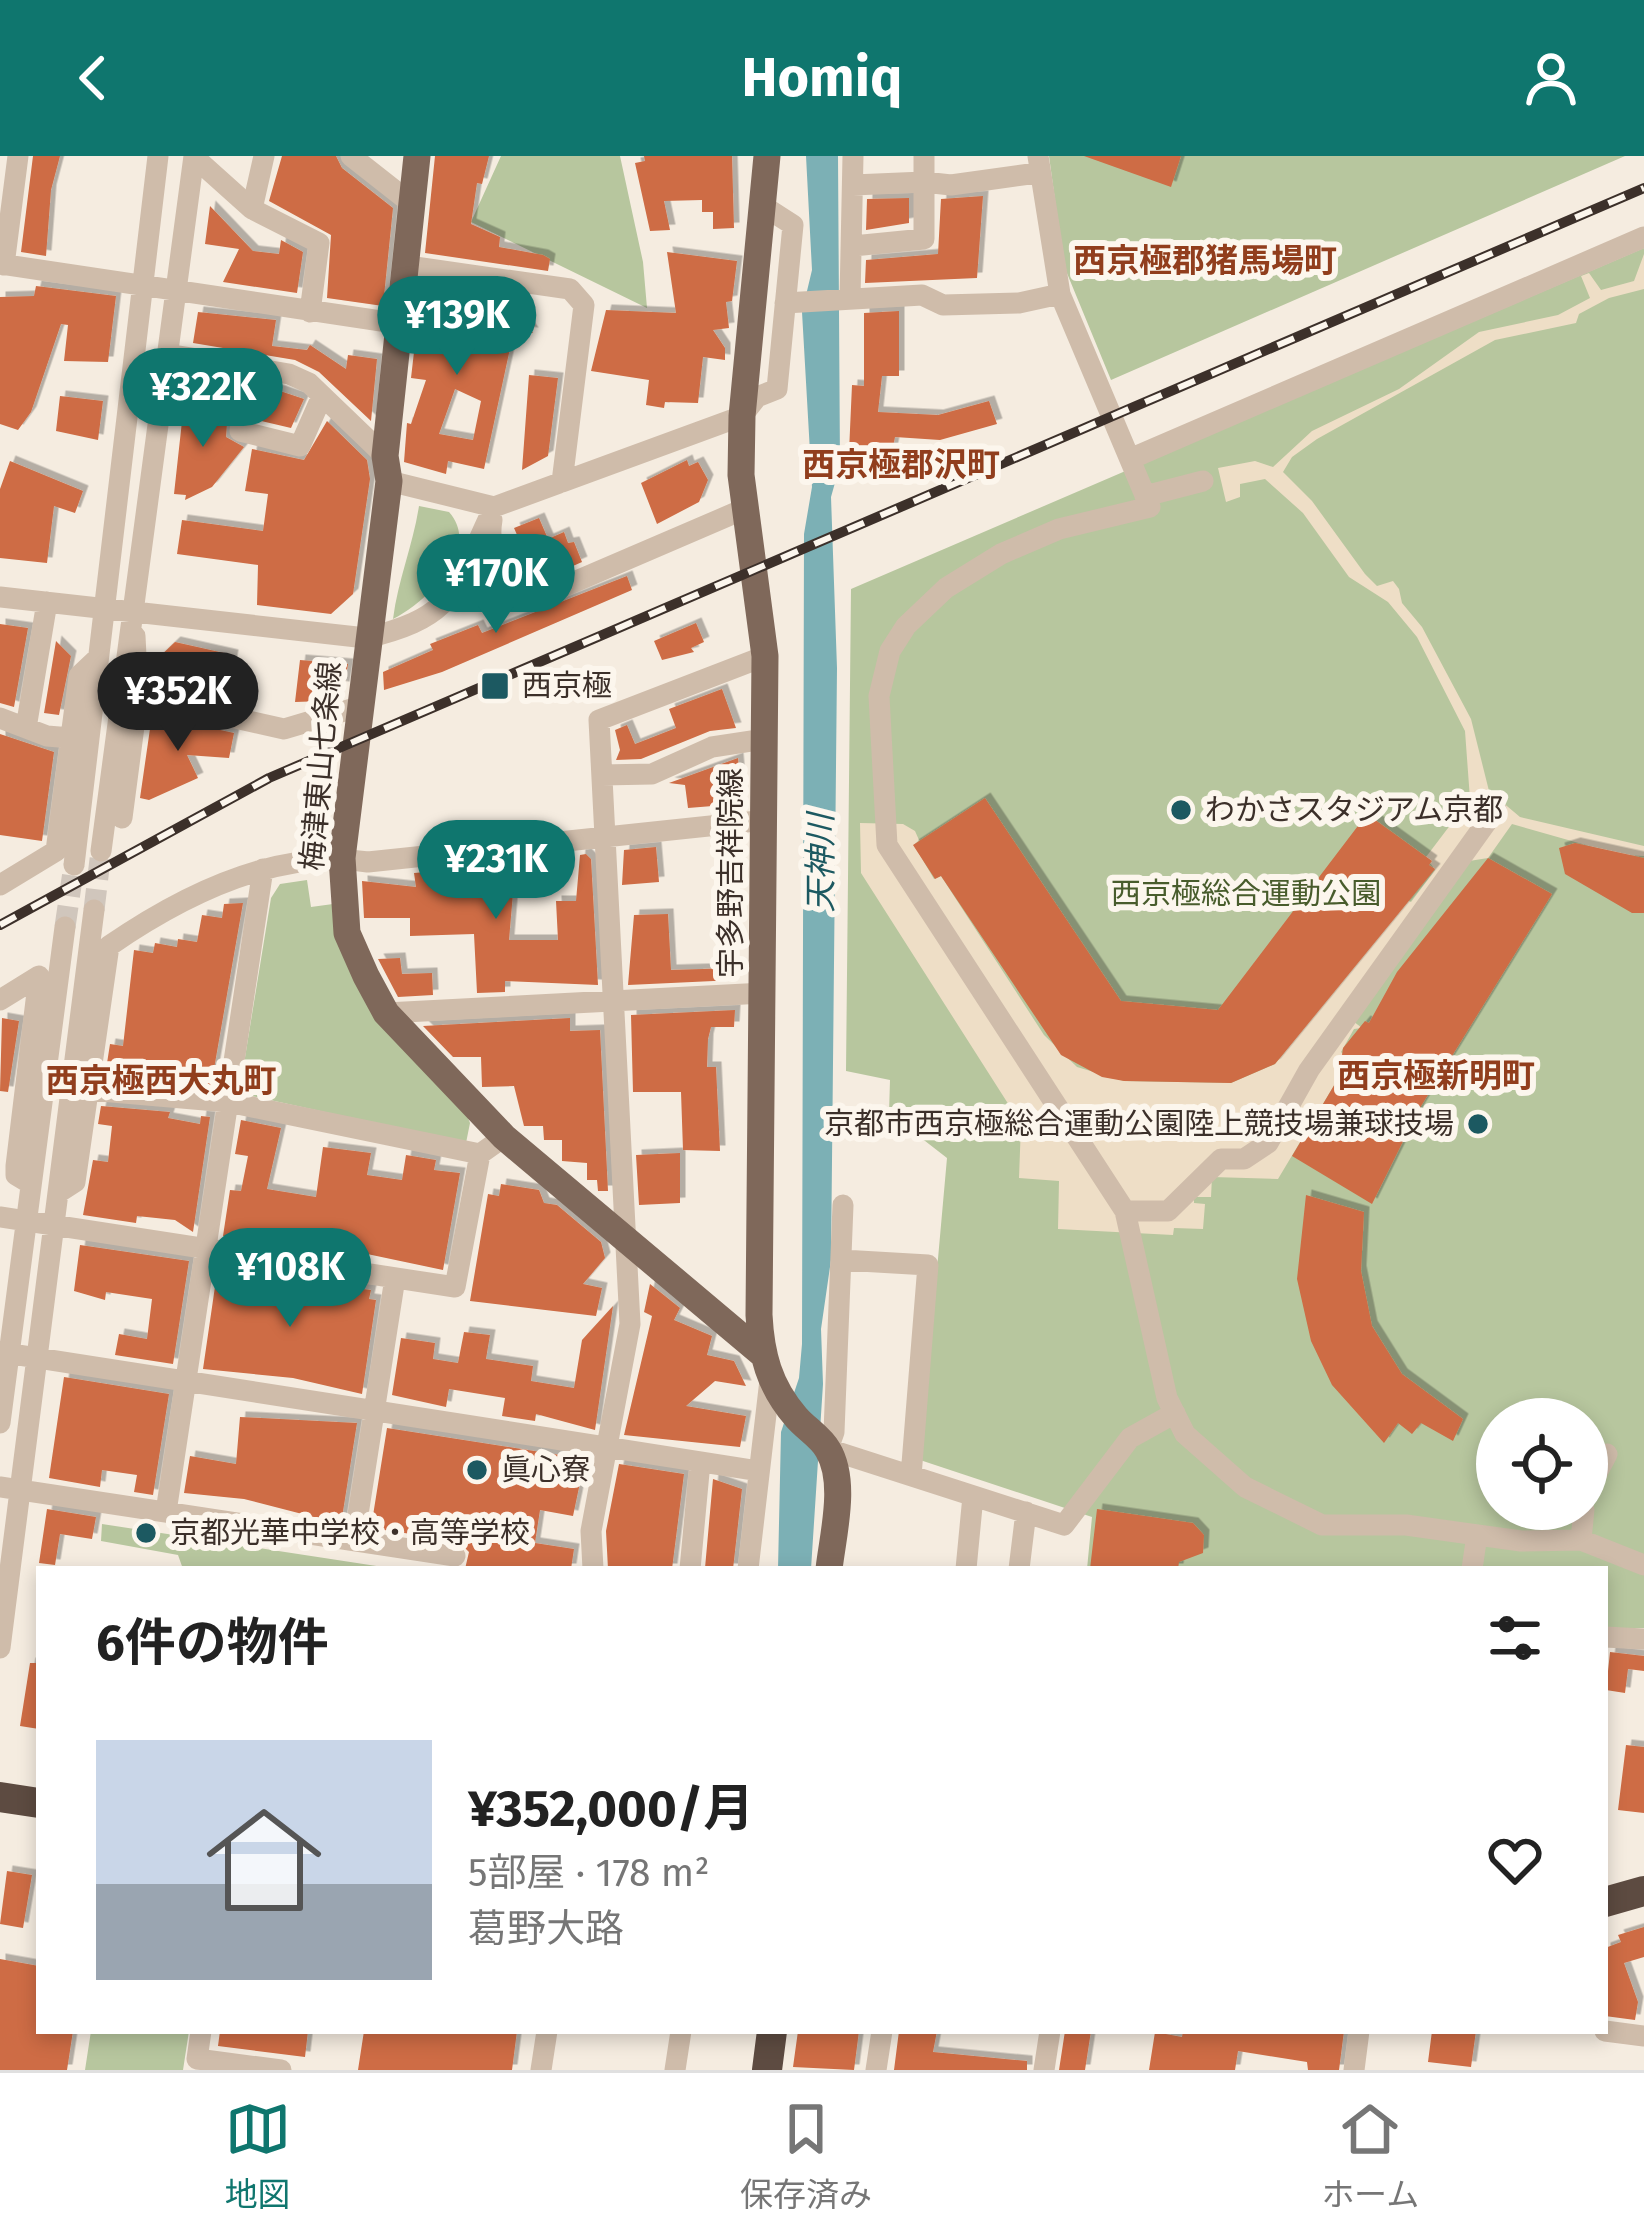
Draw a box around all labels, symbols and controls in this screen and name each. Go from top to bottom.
icon: back [60,45,126,111]
icon: person [1518,45,1584,111]
text: Homiq [742,46,902,110]
district label: 西京極郡猪馬場町 [1073,241,1337,281]
pin: ¥139K [373,276,541,378]
text: ¥139K [404,292,510,338]
pin: ¥322K [119,348,287,450]
text: ¥322K [150,364,256,410]
district label: 西京極郡沢町 [802,445,1000,485]
pin: ¥170K [412,534,580,636]
text: ¥170K [444,550,548,596]
pin: ¥352K [94,652,262,754]
street label: 梅津東山七条線 [294,660,348,872]
text: ¥352K [124,668,232,714]
place label: 西京極 [522,668,612,704]
marker: 西京極 [479,670,511,702]
street label: 宇多野吉祥院線 [713,768,749,978]
place label: わかさスタジアム京都 [1205,792,1503,828]
marker: わかさスタジアム京都 [1168,797,1194,823]
water label: 天神川 [801,811,841,913]
pin: ¥231K [412,820,580,922]
text: ¥231K [444,836,548,882]
park label: 西京極総合運動公園 [1111,876,1381,912]
district label: 西京極新明町 [1337,1056,1535,1096]
district label: 西京極西大丸町 [46,1061,277,1101]
place label: 京都市西京極総合運動公園陸上競技場兼球技場 [824,1106,1454,1142]
marker: 京都市西京極総合運動公園陸上競技場兼球技場 [1465,1111,1491,1137]
pin: ¥108K [206,1228,374,1330]
text: ¥108K [235,1244,345,1290]
map controls [1476,1398,1608,1530]
button: locate [1476,1398,1608,1530]
place label: 眞心寮 [501,1452,591,1488]
marker: 眞心寮 [464,1457,490,1483]
place label: 京都光華中学校・高等学校 [170,1515,530,1551]
marker: 京都光華中学校・高等学校 [133,1520,159,1546]
icon: filters [1482,1605,1548,1671]
text: 6件の物件 [96,1612,329,1674]
text: ¥352,000/月 [468,1778,754,1840]
icon: home [192,1788,336,1932]
icon: heart [1482,1827,1548,1893]
text: 5部屋 · 178 m² [468,1850,710,1896]
text: 葛野大路 [468,1906,624,1952]
tab: 地図 [225,2096,291,2216]
tab: 保存済み [740,2096,872,2216]
tab: ホーム [1321,2096,1419,2216]

